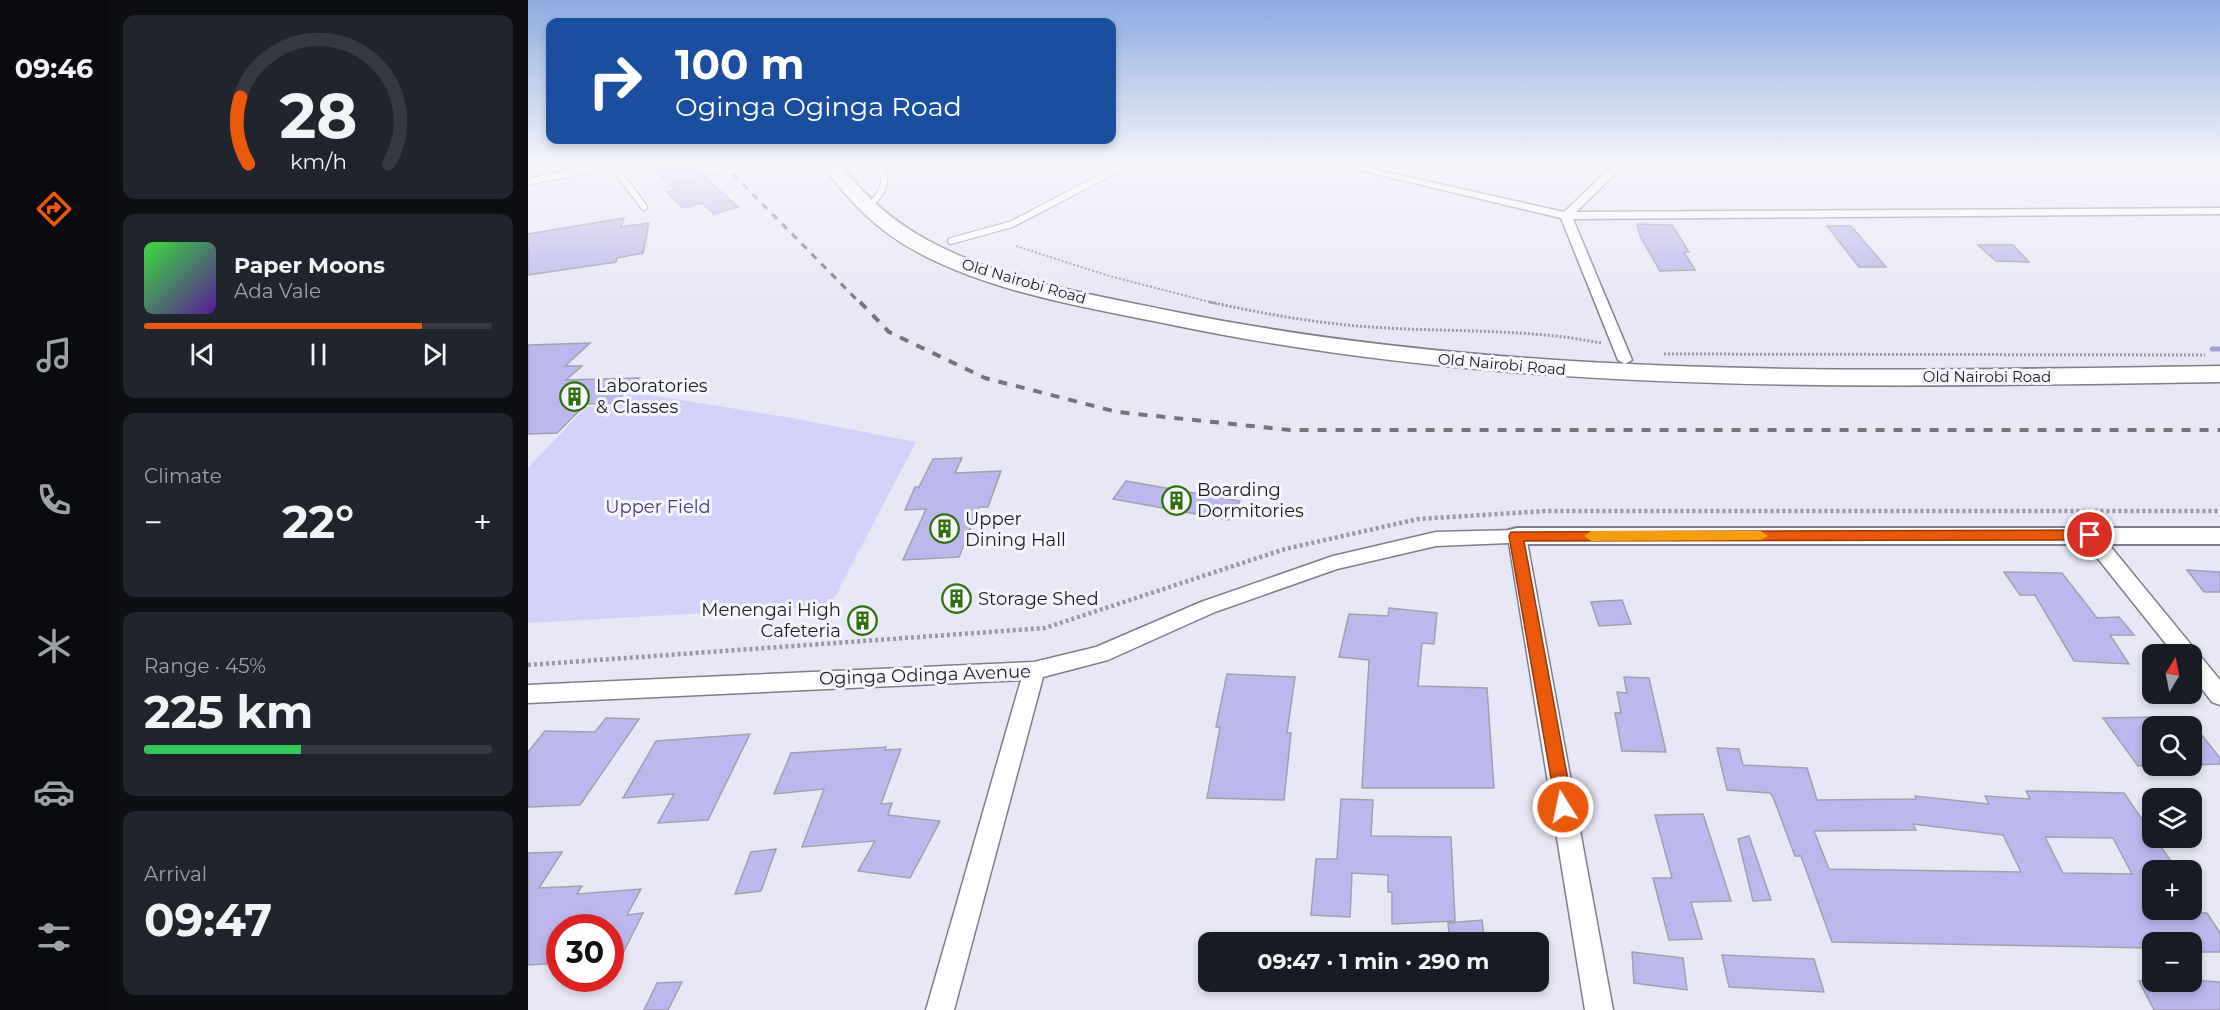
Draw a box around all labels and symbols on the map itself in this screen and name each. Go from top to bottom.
street label: Old Nairobi Road [960,254,1088,308]
street label: Old Nairobi Road [1437,349,1567,379]
street label: Old Nairobi Road [1923,367,2051,386]
place label: Laboratories & Classes [596,375,708,418]
building icon: Laboratories & Classes [559,380,591,412]
place label: Boarding Dormitories [1197,479,1304,522]
building icon: Boarding Dormitories [1160,484,1192,516]
park label: Upper Field [605,496,711,518]
place label: Upper Dining Hall [965,508,1066,551]
pin [2064,509,2115,560]
building icon: Upper Dining Hall [928,513,960,545]
building icon: Storage Shed [941,583,973,615]
place label: Storage Shed [978,588,1099,610]
place label: Menengai High Cafeteria [701,599,841,642]
building icon: Menengai High Cafeteria [846,604,878,636]
north arrow [2142,644,2202,704]
street label: Oginga Odinga Avenue [819,660,1031,690]
position arrow [1531,775,1595,839]
speed limit sign: 30 [546,914,624,992]

